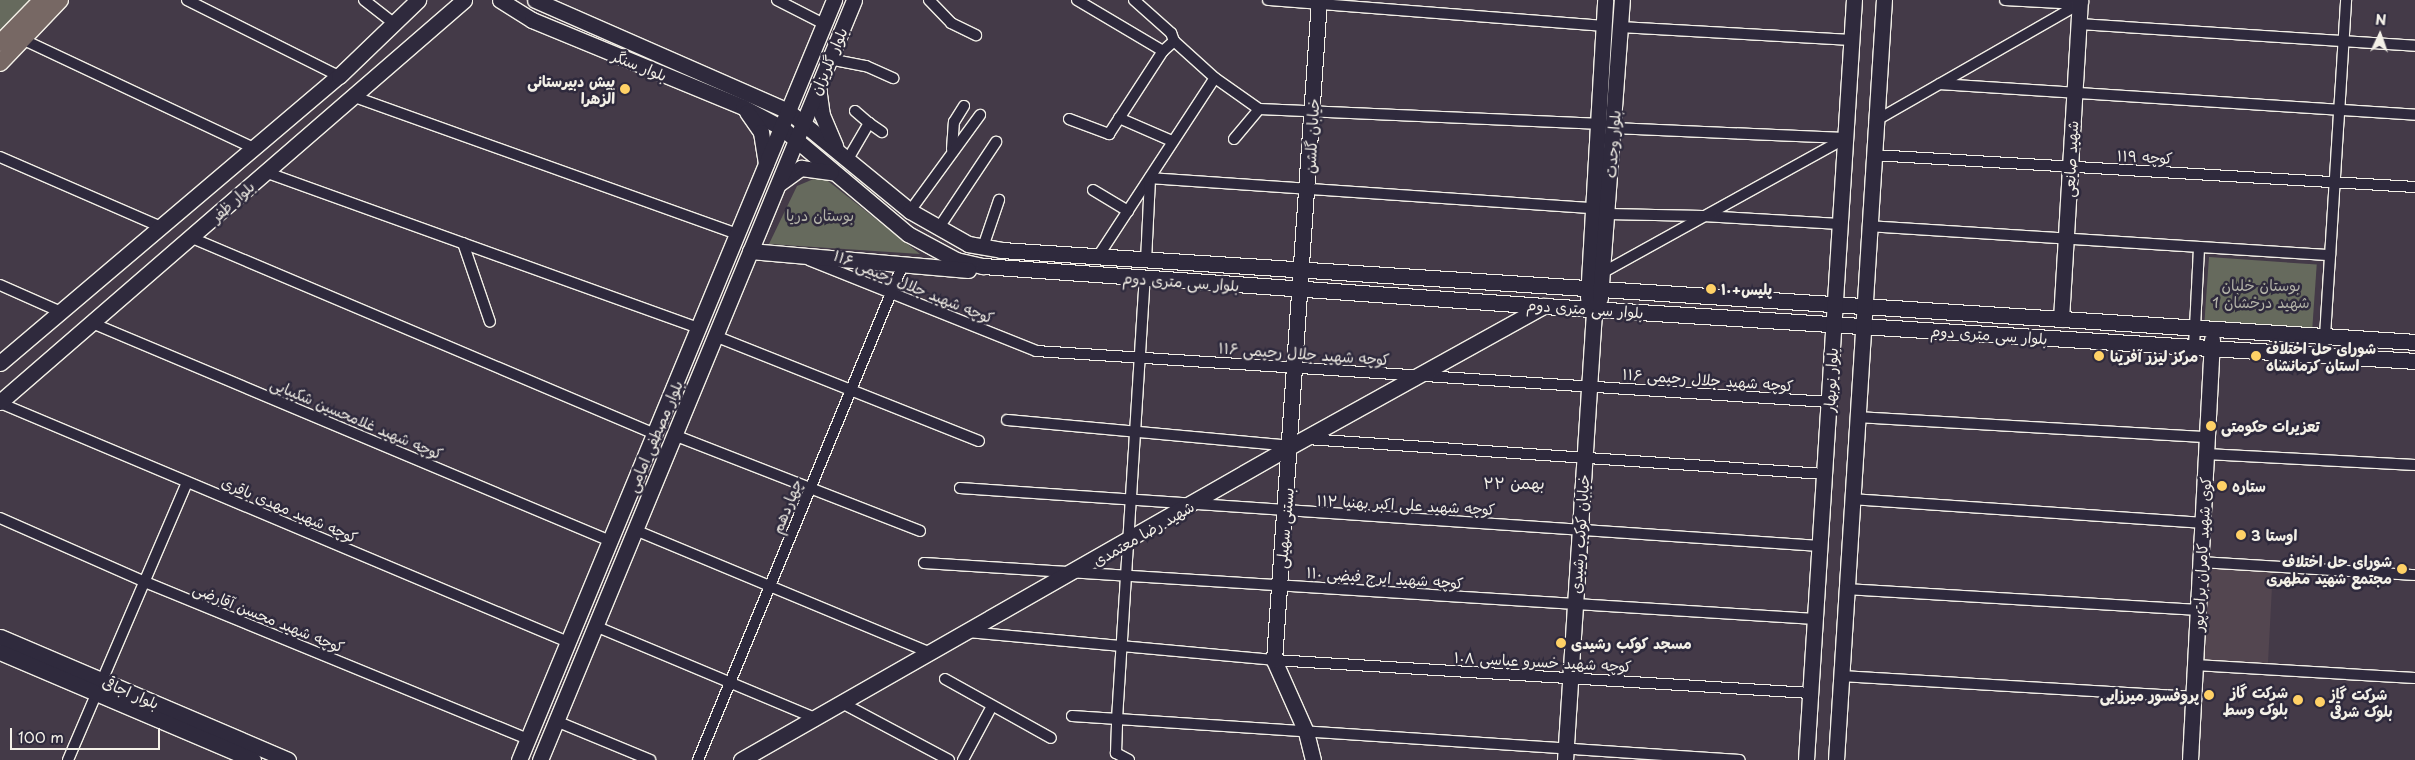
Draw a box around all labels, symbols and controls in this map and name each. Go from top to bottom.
text: N [2375,9,2387,30]
north arrow [2355,10,2405,60]
street label: بلوار گلریزان [806,24,850,98]
street label: بلوار سنگر [610,46,670,84]
place label: پیش دبیرستانی الزهرا [527,71,615,106]
marker: پیش دبیرستانی الزهرا [619,83,631,95]
street label: خیابان گلشن [1300,98,1322,174]
street label: بلوار وحدت [1601,109,1623,179]
street label: شهید صانعی [2059,120,2081,198]
street label: کوچه ۱۱۹ [2117,146,2173,166]
street label: بلوار ظفر [206,177,258,225]
park label: بوستان دریا [786,206,854,224]
street label: کوچه شهید جلال رحیمی ۱۱۶ [831,246,997,326]
street label: بلوار سی متری دوم [1122,268,1240,294]
park label: بوستان خلبان شهید درخشان 1 [2212,275,2310,310]
place label: پلیس+۱۰ [1721,280,1772,298]
marker: پلیس+۱۰ [1705,283,1717,295]
street label: بلوار سی متری دوم [1526,295,1644,321]
street label: بلوار سی متری دوم [1930,321,2048,347]
street label: کوچه شهید جلال رحیمی ۱۱۶ [1218,338,1390,368]
place label: شورای حل اختلاف استان کرمانشاه [2266,338,2376,373]
street label: بلوار نوبهار [1819,347,1841,413]
place label: مرکز لیزر آفرینا [2110,347,2198,365]
marker: مرکز لیزر آفرینا [2092,349,2106,363]
marker: شورای حل اختلاف استان کرمانشاه [2250,350,2262,362]
street label: کوچه شهید جلال رحیمی ۱۱۶ [1622,364,1794,394]
street label: کوچه شهید غلامحسین شکیبایی [268,374,446,462]
street label: بلوار مصطفی امامی [622,377,686,495]
place label: تعزیرات حکومتی [2221,417,2320,435]
marker: تعزیرات حکومتی [2205,420,2217,432]
street label: کوچه شهید مهدی باقری [219,472,361,546]
district label: ۲۲ بهمن [1483,472,1545,492]
street label: خیابان کوکب رشیدی [1566,474,1592,594]
street label: چهاردهم [767,476,805,536]
street label: کوی شهید کامران برات‌پور [2188,476,2214,632]
place label: ستاره [2232,477,2266,495]
marker: ستاره [2216,480,2228,492]
street label: بستنی سهیلی [1272,487,1296,569]
street label: کوچه شهید علی اکبر بهنیا ۱۱۲ [1316,490,1496,518]
street label: شهید رضا معتمدی [1089,497,1197,569]
place label: اوستا 3 [2251,526,2297,544]
marker: اوستا 3 [2235,529,2247,541]
place label: شورای حل اختلاف مجتمع شهید مطهری [2266,551,2392,586]
street label: کوچه شهید ایرج فیضی ۱۱۰ [1306,563,1464,591]
marker: شورای حل اختلاف مجتمع شهید مطهری [2396,563,2408,575]
street label: کوچه شهید محسن آقارضی [191,578,347,656]
place label: مسجد کوکب رشیدی [1571,634,1692,652]
marker: مسجد کوکب رشیدی [1555,637,1567,649]
street label: کوچه شهید خسرو عباسی ۱۰۸ [1454,647,1632,675]
street label: بلوار اجاقی [100,672,162,712]
place label: شرکت گاز بلوک وسط [2223,682,2288,717]
place label: شرکت گاز بلوک شرقی [2330,684,2393,719]
place label: پروفسور میرزایی [2100,686,2199,704]
marker: پروفسور میرزایی [2203,689,2215,701]
marker: شرکت گاز بلوک وسط [2292,694,2304,706]
marker: شرکت گاز بلوک شرقی [2314,696,2326,708]
scale bar [12,718,162,750]
text: 100 m [18,725,64,748]

